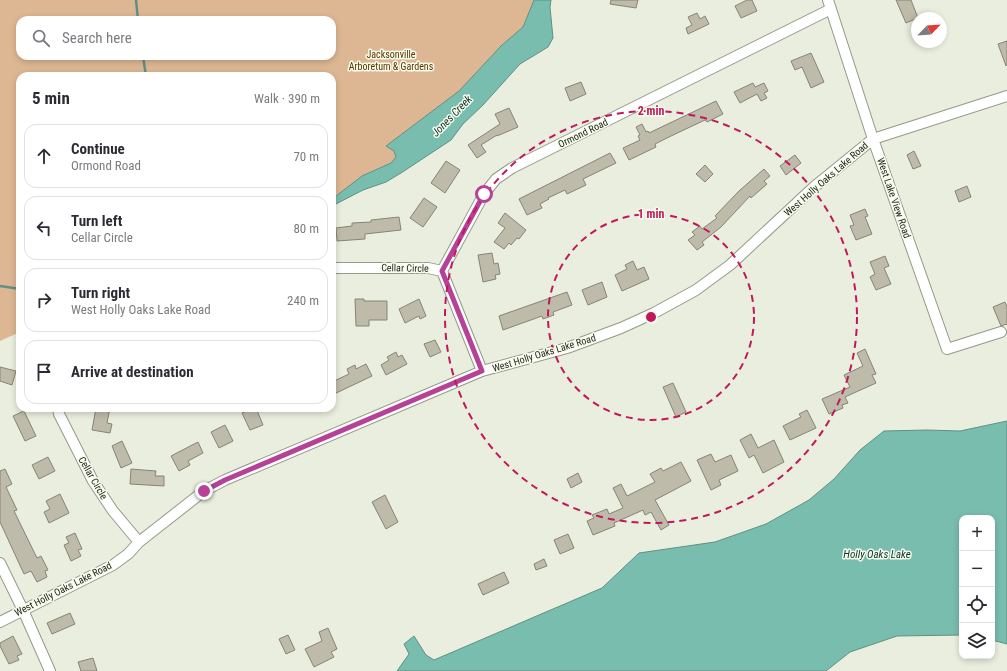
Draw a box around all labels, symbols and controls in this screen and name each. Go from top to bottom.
north arrow [911,12,947,48]
search box [16,16,336,60]
icon: search [30,27,52,49]
text: Search here [62,29,132,47]
park label: Jacksonville Arboretum & Gardens [349,49,434,72]
text: 5 min [32,88,70,108]
text: Walk · 390 m [254,91,320,106]
water label: Jones Creek [429,93,475,139]
text: 2 min [638,104,664,118]
street label: Ormond Road [556,116,610,150]
text: Continue [71,140,125,158]
street label: West Holly Oaks Lake Road [782,140,870,218]
icon: ahead [33,145,55,167]
text: 70 m [293,149,319,164]
street label: West Lake View Road [875,156,913,240]
text: Ormond Road [71,158,141,173]
route start [475,185,493,203]
text: 1 min [638,207,664,221]
text: Turn left [71,212,122,230]
icon: left [33,217,55,239]
text: 80 m [293,221,319,236]
text: Cellar Circle [71,230,133,245]
street label: Cellar Circle [381,262,429,274]
text: Turn right [71,284,130,302]
icon: right [33,289,55,311]
text: 240 m [287,293,319,308]
text: West Holly Oaks Lake Road [71,302,211,317]
centre of rings [644,310,658,324]
street label: West Holly Oaks Lake Road [491,332,597,374]
icon: arrive [33,361,55,383]
text: Arrive at destination [71,363,194,381]
street label: Cellar Circle [76,455,110,502]
route end [195,482,213,500]
map controls [959,515,995,659]
button: + [959,515,995,551]
water label: Holly Oaks Lake [843,548,911,561]
button: − [959,551,995,587]
street label: West Holly Oaks Lake Road [13,560,113,618]
button: locate [959,587,995,623]
button: layers [959,623,995,659]

